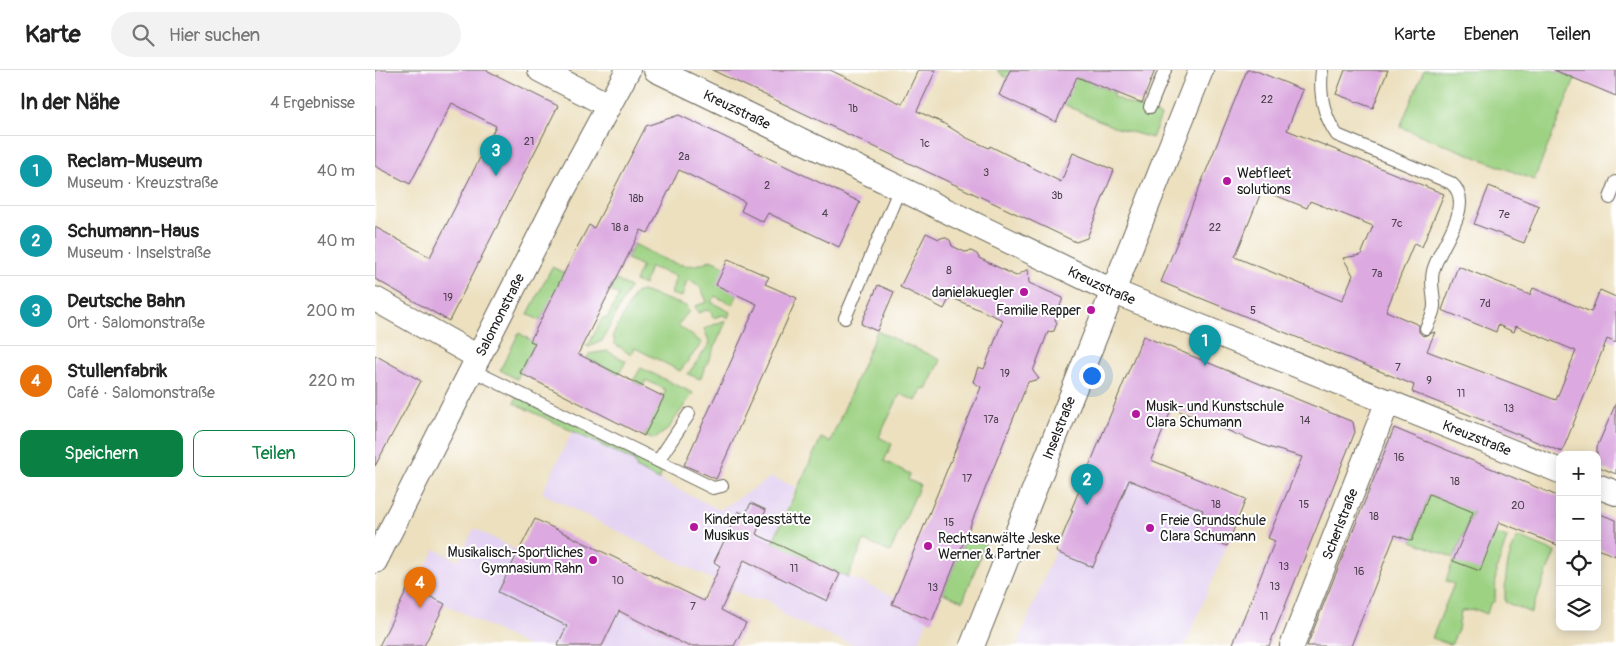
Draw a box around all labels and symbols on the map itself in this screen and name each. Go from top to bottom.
street label: Kreuzstraße [701,86,773,133]
house number: 22 [1261,93,1273,106]
house number: 1b [848,102,858,115]
pin: 3 [480,135,512,176]
house number: 21 [524,135,534,148]
house number: 1c [920,137,930,150]
house number: 2a [678,150,690,163]
place label: Webfleet solutions [1237,165,1292,198]
house number: 3 [983,166,989,179]
marker: Webfleet solutions [1221,175,1233,187]
house number: 2 [764,179,770,192]
house number: 3b [1051,189,1063,202]
house number: 18b [628,192,644,205]
house number: 4 [822,207,829,220]
house number: 7e [1498,208,1510,221]
house number: 7c [1391,217,1403,230]
house number: 18 a [611,221,629,234]
house number: 22 [1209,221,1221,234]
street label: Kreuzstraße [1065,262,1138,308]
house number: 8 [946,264,952,277]
house number: 7a [1372,267,1382,280]
street label: Salomonstraße [472,270,528,359]
place label: danielakuegler [932,284,1014,301]
marker: danielakuegler [1018,286,1030,298]
house number: 19 [443,291,453,304]
house number: 7d [1479,297,1491,310]
place label: Familie Repper [996,302,1081,319]
marker: Familie Repper [1085,304,1097,316]
house number: 5 [1250,304,1256,317]
pin: 1 [1189,325,1221,366]
house number: 7 [1395,361,1401,374]
your location [1079,363,1105,389]
house number: 19 [1000,367,1010,380]
house number: 9 [1426,374,1432,387]
house number: 11 [1457,387,1465,400]
street label: Inselstraße [1039,394,1079,461]
place label: Musik- und Kunstschule Clara Schumann [1146,398,1284,431]
house number: 13 [1504,402,1514,415]
marker: Musik- und Kunstschule Clara Schumann [1130,408,1142,420]
house number: 17a [983,413,999,426]
house number: 14 [1300,414,1311,427]
street label: Kreuzstraße [1440,416,1514,459]
house number: 16 [1394,451,1404,464]
pin: 2 [1071,464,1103,505]
house number: 17 [962,472,972,485]
house number: 18 [1450,475,1460,488]
street label: Scherlstraße [1318,486,1361,562]
house number: 18 [1211,498,1221,511]
house number: 15 [1299,498,1309,511]
house number: 20 [1511,499,1525,512]
house number: 18 [1369,510,1379,523]
place label: Kindertagesstätte Musikus [704,511,811,544]
place label: Freie Grundschule Clara Schumann [1160,512,1266,545]
house number: 15 [944,516,954,529]
marker: Kindertagesstätte Musikus [688,521,700,533]
marker: Freie Grundschule Clara Schumann [1144,522,1156,534]
place label: Rechtsanwälte Jeske Werner & Partner [938,530,1060,563]
marker: Rechtsanwälte Jeske Werner & Partner [922,540,934,552]
place label: Musikalisch-Sportliches Gymnasium Rahn [447,544,584,577]
marker: Musikalisch-Sportliches Gymnasium Rahn [587,554,599,566]
house number: 13 [1279,560,1289,573]
house number: 11 [790,562,798,575]
house number: 16 [1354,565,1364,578]
pin: 4 [404,567,436,608]
house number: 10 [612,574,624,587]
house number: 13 [1270,580,1280,593]
house number: 13 [928,581,938,594]
house number: 7 [690,600,696,613]
house number: 11 [1260,610,1268,623]

